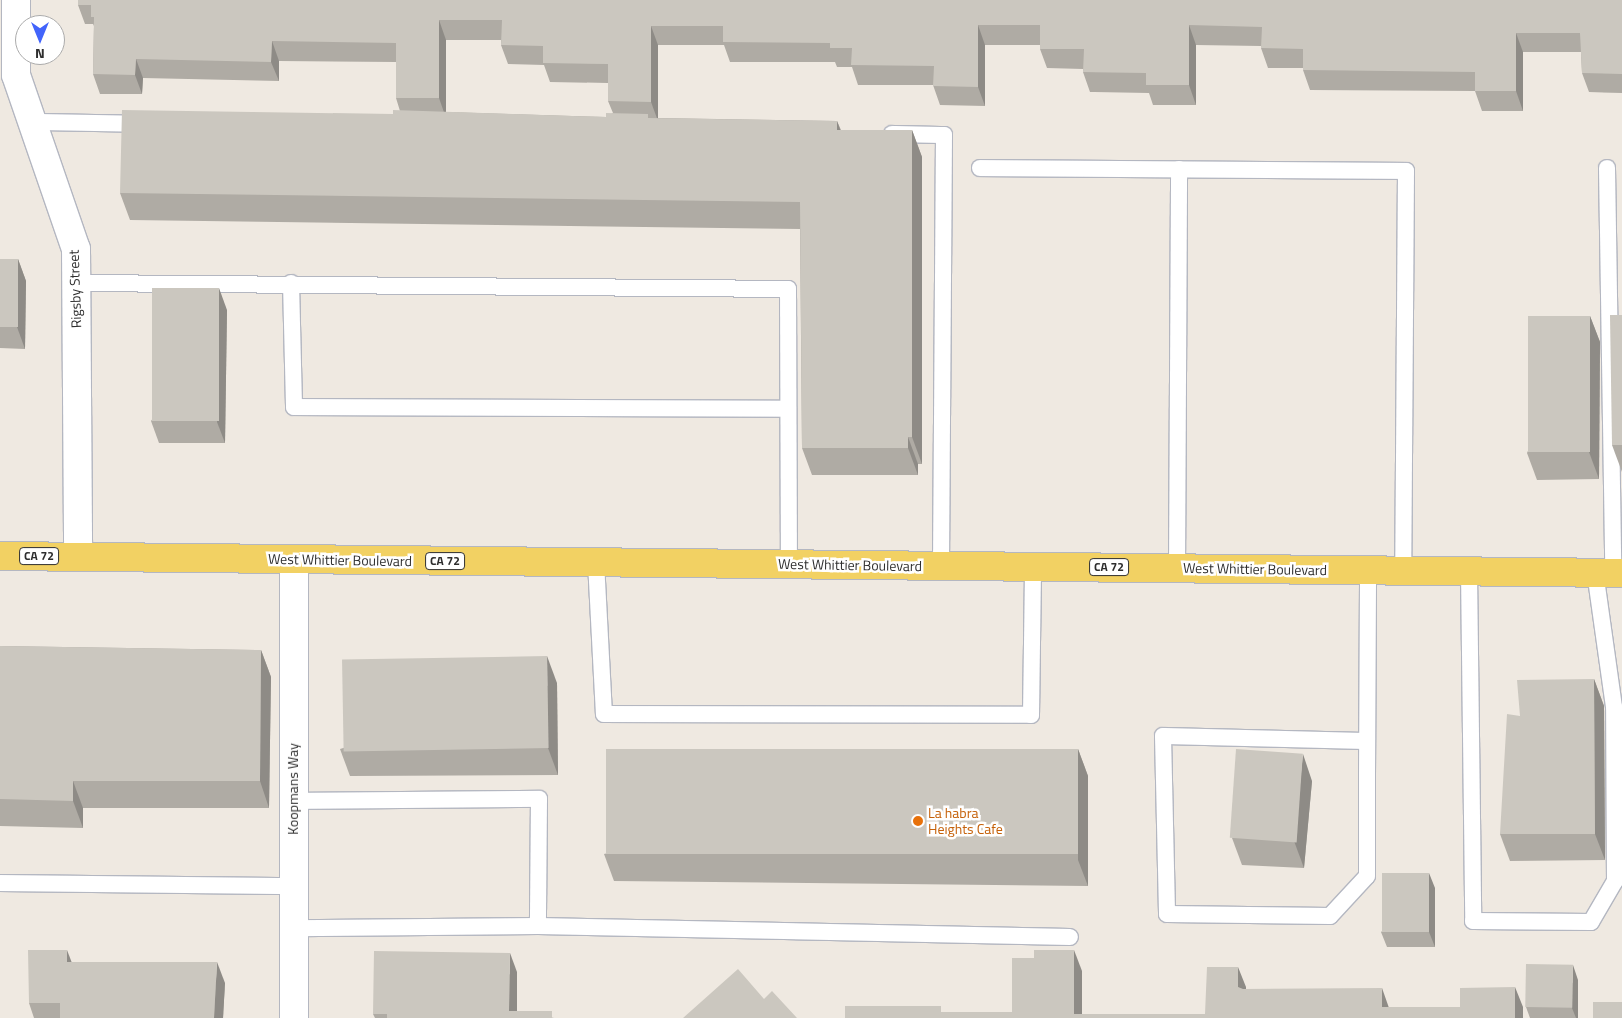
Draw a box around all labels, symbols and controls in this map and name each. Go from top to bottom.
north arrow [15,15,65,65]
text: N [35,44,45,65]
street label: Rigsby Street [65,249,85,329]
road number: CA 72 [19,546,59,566]
street label: West Whittier Boulevard [268,550,412,570]
road number: CA 72 [425,552,465,570]
street label: West Whittier Boulevard [778,555,922,575]
road number: CA 72 [1089,558,1129,576]
street label: West Whittier Boulevard [1183,559,1327,579]
street label: Koopmans Way [285,743,301,835]
place label: La habra Heights Cafe [928,805,1003,838]
marker: La habra Heights Cafe [912,815,924,827]

